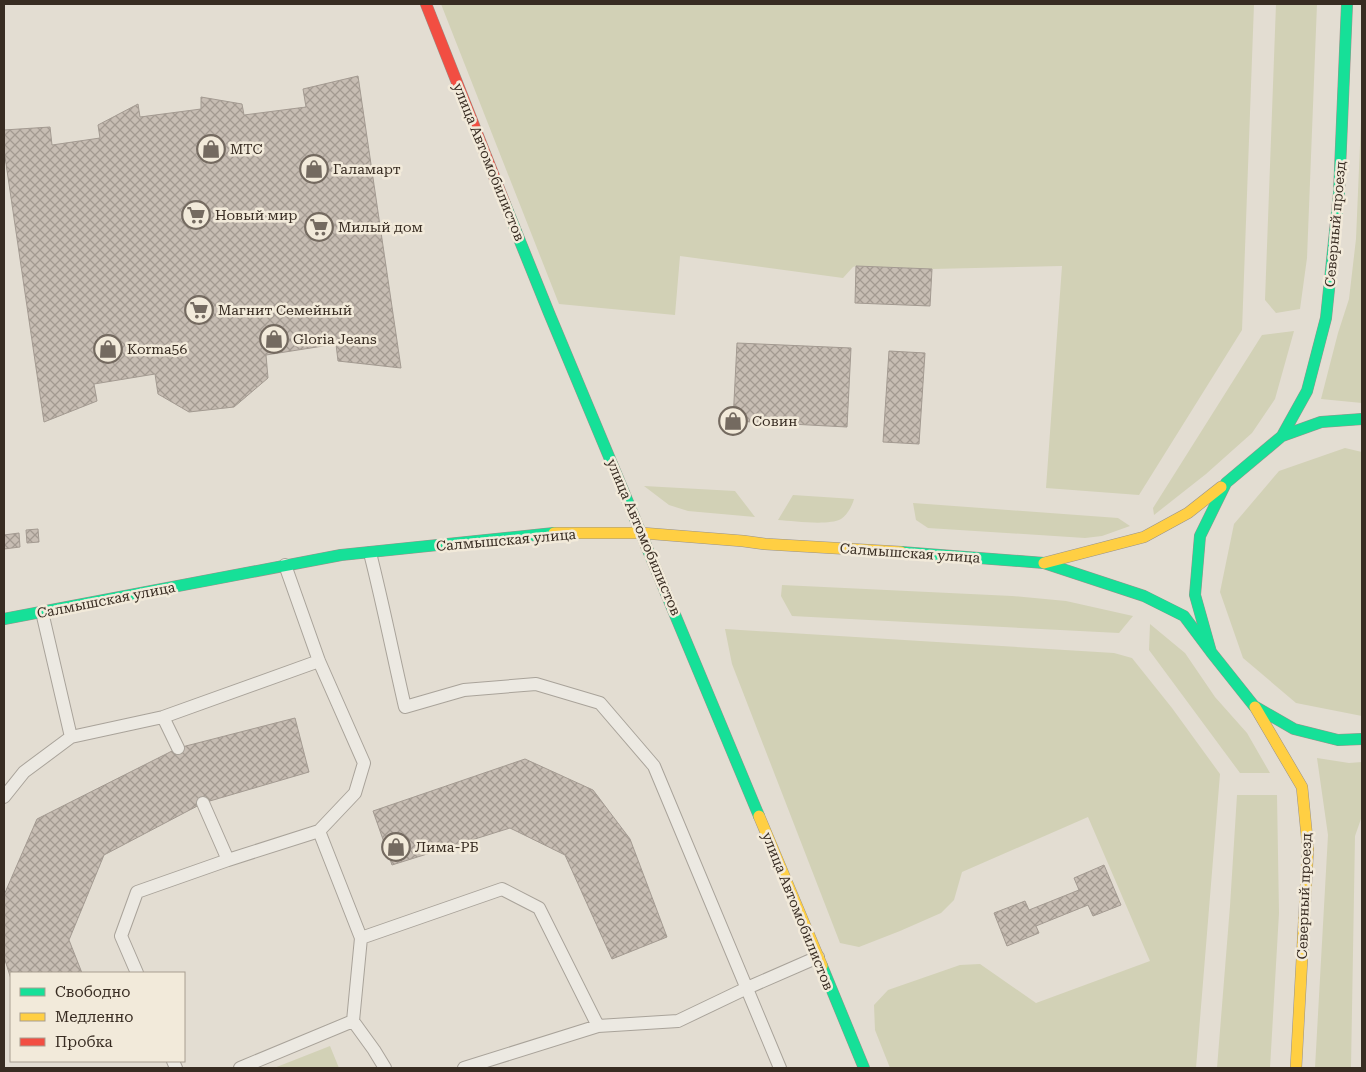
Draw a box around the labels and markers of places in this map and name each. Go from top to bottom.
shop icon: МТС [196,134,226,164]
place label: МТС [230,141,262,157]
shop icon: Галамарт [299,154,329,184]
place label: Галамарт [333,161,401,177]
supermarket icon: Новый мир [181,200,211,230]
place label: Новый мир [215,207,297,223]
supermarket icon: Милый дом [304,212,334,242]
place label: Милый дом [338,219,423,235]
supermarket icon: Магнит Семейный [184,295,214,325]
place label: Магнит Семейный [218,302,352,318]
shop icon: Gloria Jeans [259,324,289,354]
place label: Gloria Jeans [293,331,377,347]
shop icon: Korma56 [93,334,123,364]
place label: Korma56 [127,341,187,357]
shop icon: Совин [718,406,748,436]
place label: Совин [752,413,797,429]
shop icon: Лима-РБ [381,832,411,862]
place label: Лима-РБ [415,839,479,855]

